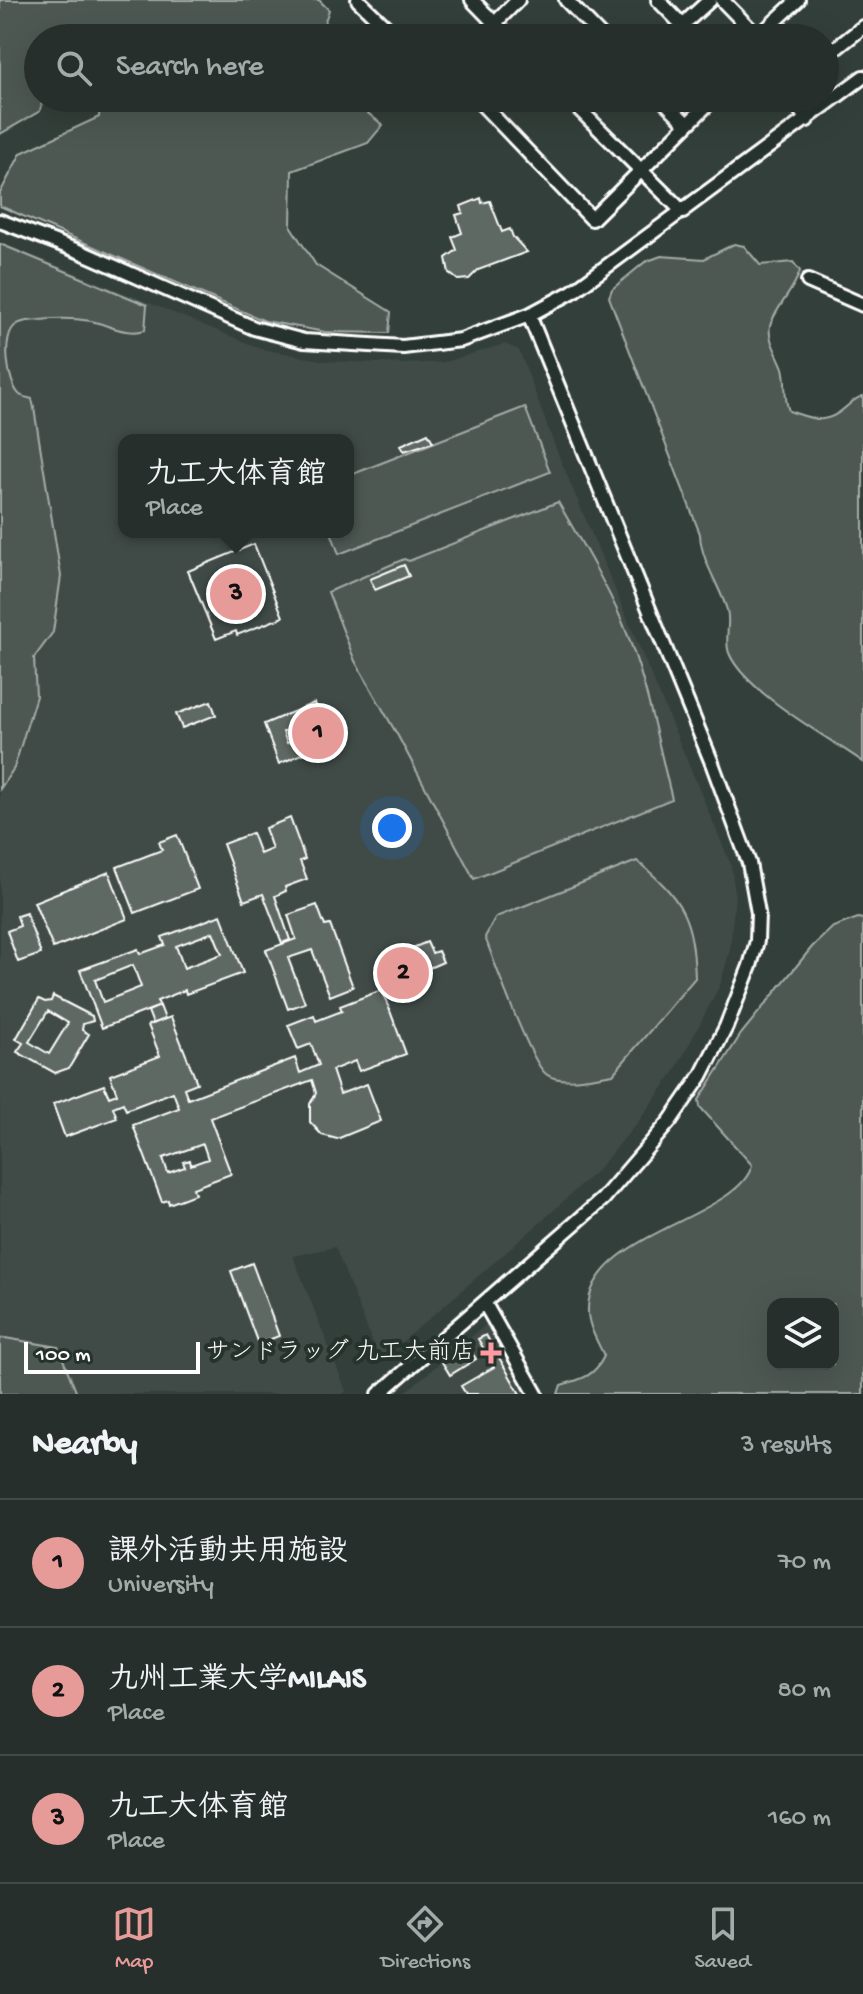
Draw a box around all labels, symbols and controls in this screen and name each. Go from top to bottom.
search box [24,24,839,112]
icon: search [52,46,96,90]
text: Search here [116,51,264,86]
popup [118,434,354,538]
text: 九工大体育館 [146,459,326,494]
text: Place [146,494,203,525]
pin: 3 [210,564,262,624]
pin: 1 [292,703,344,763]
your location [372,808,412,848]
pin: 2 [377,943,429,1003]
map controls [767,1298,839,1370]
button: layers [767,1298,839,1370]
scale bar [24,1338,200,1374]
place label: サンドラッグ 九工大前店 [205,1338,475,1368]
text: 100 m [36,1343,91,1369]
marker: サンドラッグ 九工大前店 [482,1344,500,1362]
text: Nearby [32,1426,137,1466]
text: 3 results [741,1431,831,1462]
text: 課外活動共用施設 [108,1536,348,1571]
text: 1 [53,1548,63,1579]
text: 70 m [778,1548,831,1579]
text: University [108,1571,214,1602]
text: 九州工業大学MILAIS [108,1664,366,1699]
text: 2 [52,1676,64,1707]
text: 80 m [777,1676,831,1707]
text: Place [108,1699,165,1730]
text: 九工大体育館 [108,1792,288,1827]
text: 3 [51,1804,65,1835]
text: 160 m [768,1804,831,1835]
text: Place [108,1827,165,1858]
tab: Map [112,1902,156,1976]
tab: Directions [381,1902,470,1976]
tab: Saved [694,1902,751,1976]

